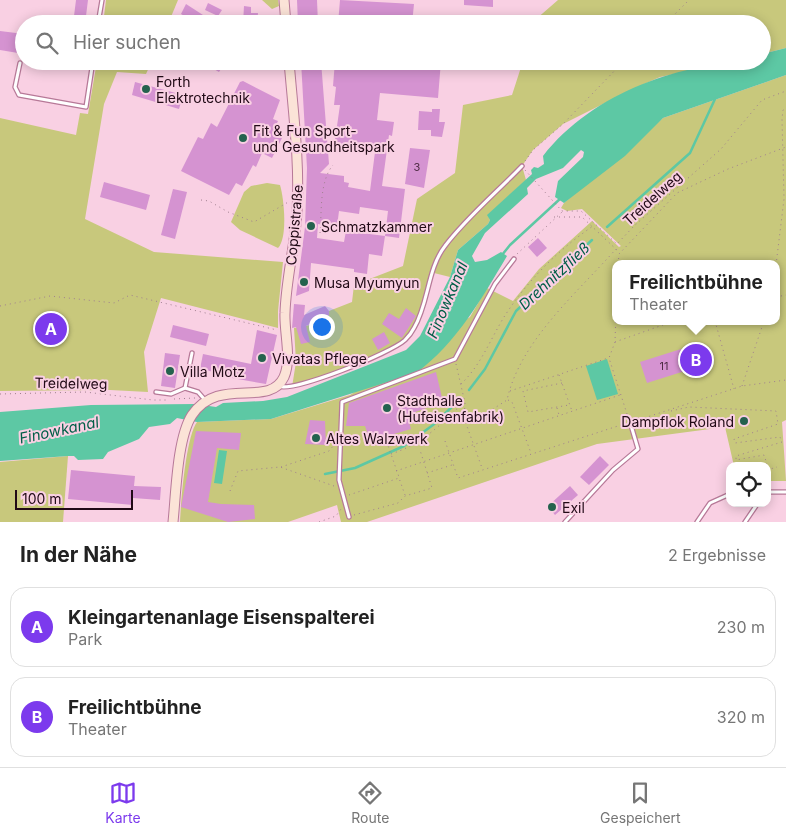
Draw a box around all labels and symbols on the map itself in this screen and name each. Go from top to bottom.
place label: Forth Elektrotechnik [156,73,250,106]
marker: Forth Elektrotechnik [140,83,152,95]
place label: Fit & Fun Sport- und Gesundheitspark [253,122,395,155]
marker: Fit & Fun Sport- und Gesundheitspark [237,132,249,144]
house number: 3 [414,160,421,174]
street label: Treidelweg [619,167,685,229]
street label: Coppistraße [282,184,306,266]
place label: Schmatzkammer [321,218,432,235]
marker: Schmatzkammer [305,220,317,232]
water label: Drehnitzfließ [515,238,593,314]
water label: Finowkanal [422,259,472,341]
place label: Musa Myumyun [314,274,419,291]
marker: Musa Myumyun [298,276,310,288]
pin: A [35,310,67,348]
your location [309,314,335,340]
pin: B [680,341,712,379]
place label: Vivatas Pflege [272,350,367,367]
marker: Vivatas Pflege [256,352,268,364]
house number: 11 [660,359,668,373]
place label: Villa Motz [180,363,245,380]
marker: Villa Motz [164,365,176,377]
street label: Treidelweg [34,374,108,392]
place label: Stadthalle (Hufeisenfabrik) [397,392,504,425]
marker: Stadthalle (Hufeisenfabrik) [381,402,393,414]
water label: Finowkanal [17,412,101,448]
place label: Dampflok Roland [621,413,734,430]
marker: Dampflok Roland [738,415,750,427]
place label: Altes Walzwerk [326,430,428,447]
marker: Altes Walzwerk [310,432,322,444]
scale bar [15,487,132,510]
place label: Exil [562,499,585,516]
marker: Exil [546,501,558,513]

